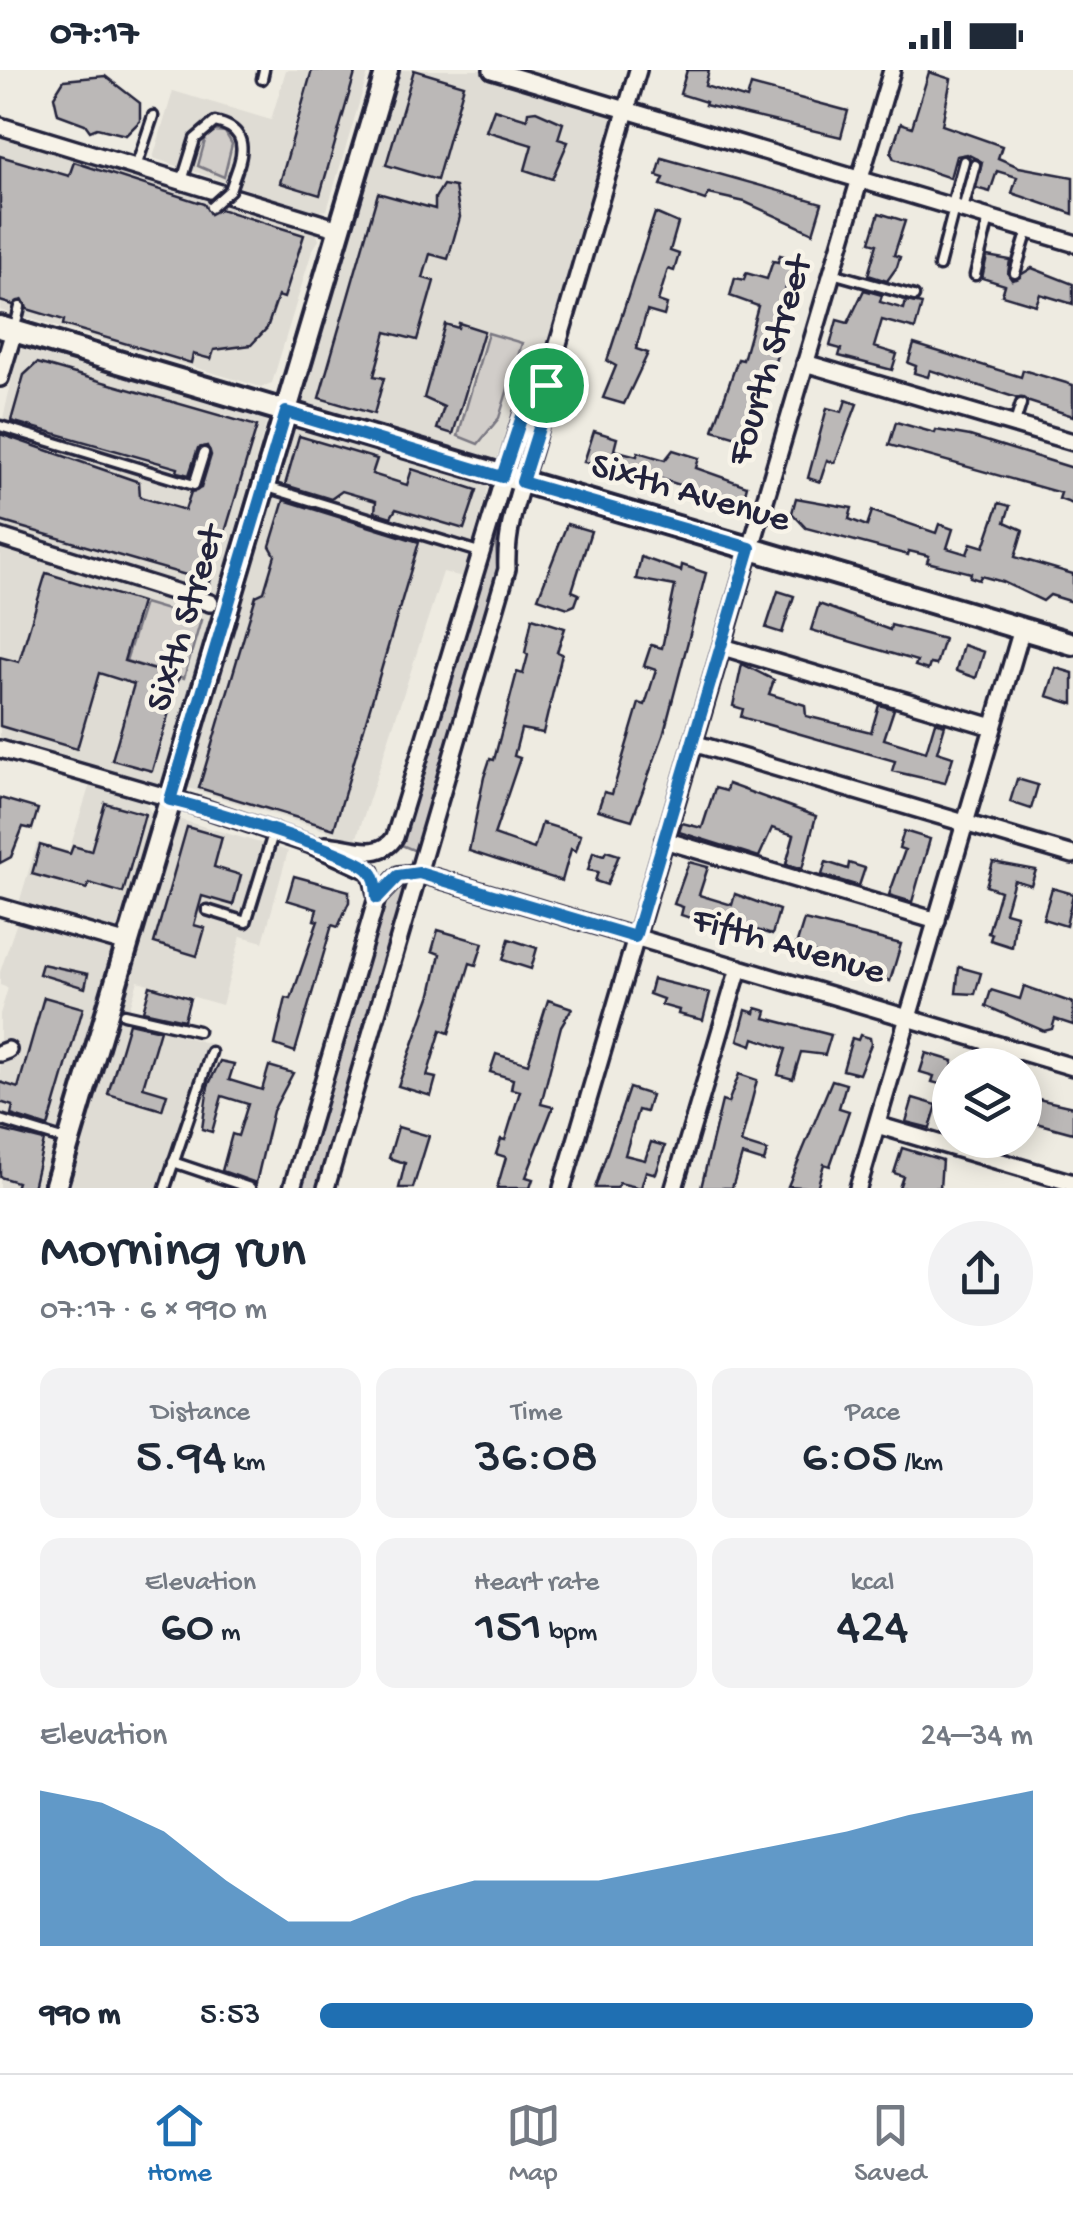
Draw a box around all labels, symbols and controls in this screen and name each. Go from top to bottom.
text: 07:17 [50,13,138,57]
street label: Fourth Street [719,248,826,472]
pin [504,343,589,428]
icon: arrive [519,358,574,413]
street label: Sixth Avenue [585,446,795,545]
street label: Sixth Street [139,517,238,717]
street label: Fifth Avenue [686,899,890,997]
map controls [932,1048,1042,1158]
button: layers [932,1048,1042,1158]
button: share [928,1221,1033,1326]
text: Morning run [40,1222,306,1286]
text: 07:17 · 6 × 990 m [40,1292,267,1330]
text: Distance [151,1397,250,1430]
text: Time [511,1397,562,1430]
text: Pace [845,1397,900,1430]
text: 5.94 [136,1430,226,1489]
text: 36:08 [475,1430,598,1489]
text: 6:05 [802,1430,898,1489]
text: km [226,1447,265,1480]
text: /km [898,1447,943,1480]
text: Elevation [145,1567,256,1600]
text: Heart rate [474,1567,599,1600]
text: kcal [851,1567,894,1600]
text: 60 [160,1600,214,1659]
text: 151 [476,1600,542,1659]
text: 424 [837,1600,908,1659]
text: m [214,1617,241,1650]
text: bpm [542,1617,597,1650]
text: Elevation [40,1718,167,1756]
text: 24–34 m [921,1718,1033,1756]
text: 990 m [40,1997,121,2035]
text: 5:53 [200,1997,260,2035]
tab: Home [147,2098,212,2191]
tab: Map [506,2098,561,2191]
tab: Saved [854,2098,926,2191]

